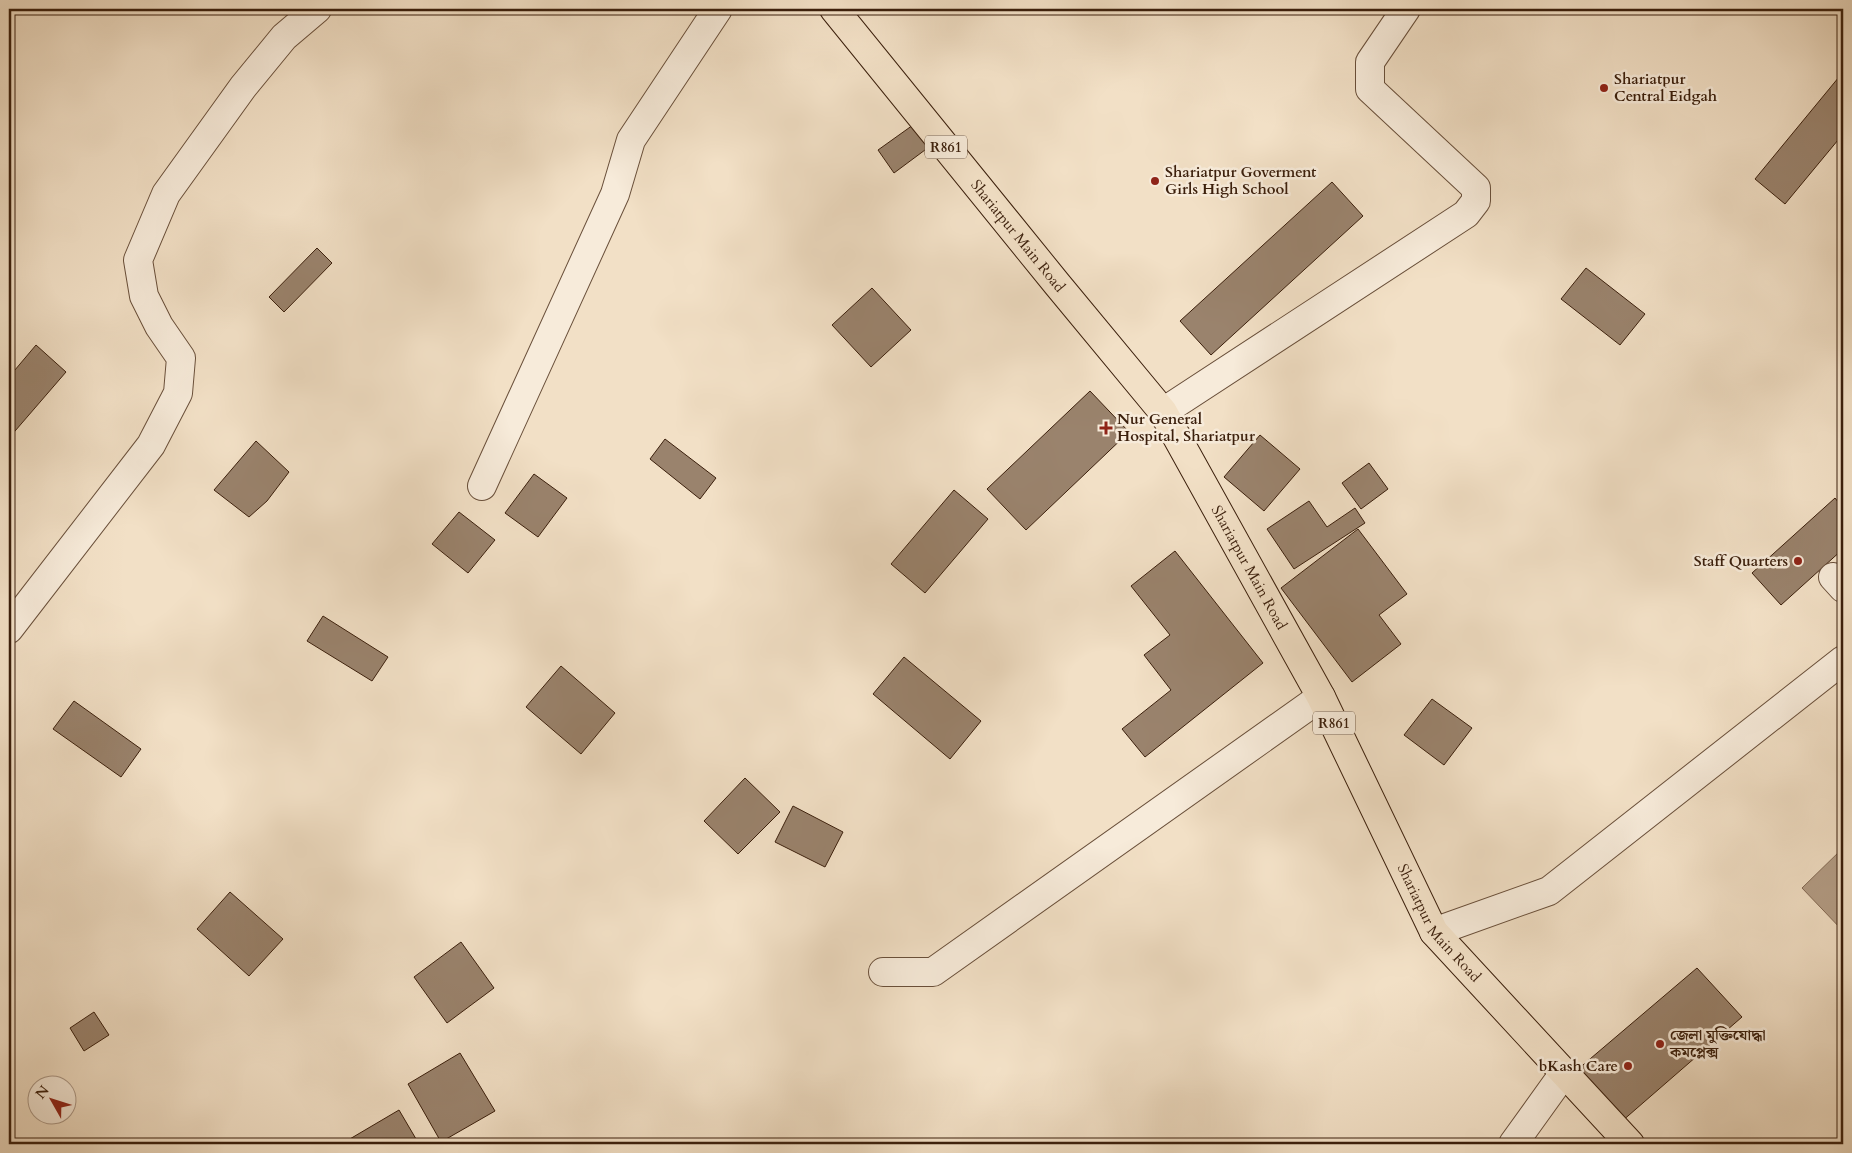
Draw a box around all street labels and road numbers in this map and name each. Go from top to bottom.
road number: R861 [925,136,967,158]
street label: Shariatpur Main Road [966,175,1070,296]
street label: Shariatpur Main Road [1207,502,1292,633]
road number: R861 [1313,711,1355,734]
street label: Shariatpur Main Road [1393,861,1485,986]

